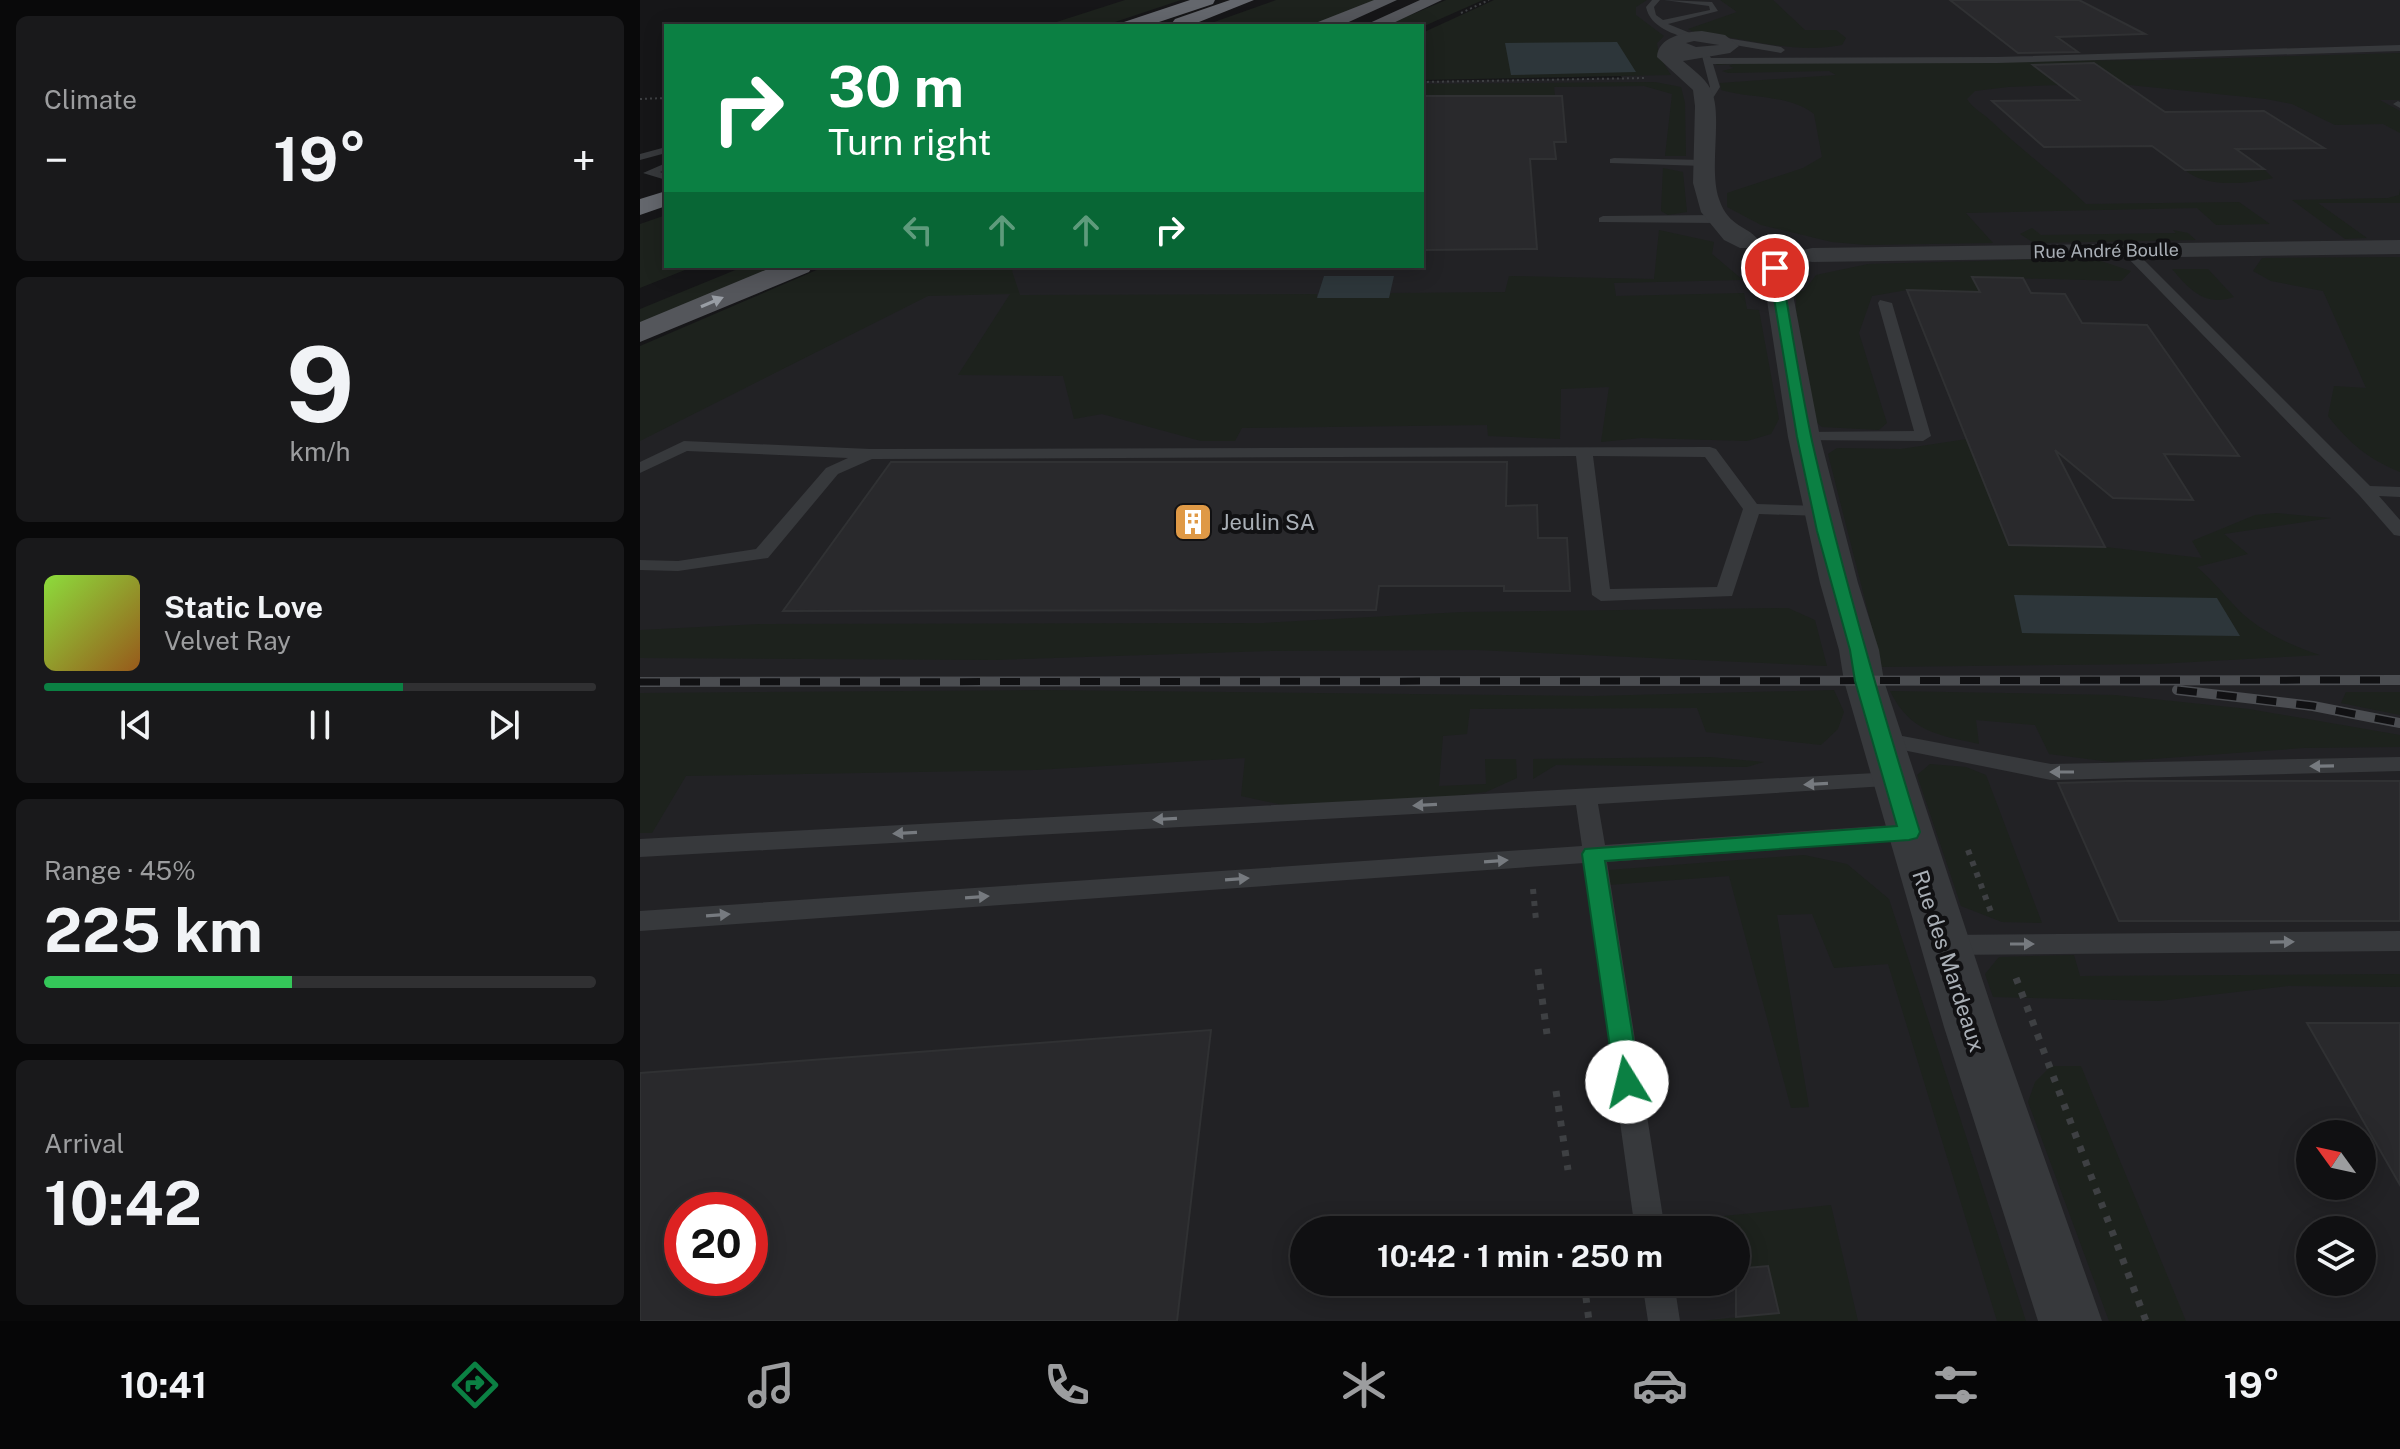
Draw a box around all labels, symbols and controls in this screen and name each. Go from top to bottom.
text: 30 m [828,54,964,120]
icon: right [696,56,800,160]
text: Climate [44,84,137,115]
text: Turn right [828,121,991,163]
text: 19° [273,124,367,195]
text: − [44,134,68,186]
text: + [572,134,596,186]
icon: left [896,208,940,252]
icon: ahead [980,208,1024,252]
icon: ahead [1064,208,1108,252]
icon: right [1148,208,1192,252]
pin [1741,234,1809,302]
street label: Rue André Boulle [2033,239,2179,262]
icon: arrive [1753,246,1797,290]
one-way arrow [700,296,724,309]
text: 9 [286,323,354,445]
text: km/h [289,436,351,467]
building icon: Jeulin SA [1172,501,1214,543]
place label: Jeulin SA [1221,509,1315,535]
text: Static Love [164,589,323,625]
text: Velvet Ray [164,625,291,656]
icon: previous [114,703,158,747]
icon: pause [298,703,342,747]
icon: next [482,703,526,747]
one-way arrow [2309,759,2334,772]
one-way arrow [2049,766,2074,778]
one-way arrow [1803,778,1828,791]
one-way arrow [1412,799,1437,812]
one-way arrow [1152,813,1177,826]
one-way arrow [892,827,917,840]
one-way arrow [1484,854,1509,867]
text: Range · 45% [44,855,196,886]
street label: Rue des Mardeaux [1907,867,1991,1055]
one-way arrow [1225,872,1250,885]
one-way arrow [965,890,990,903]
text: 225 km [44,895,263,966]
one-way arrow [706,908,731,921]
one-way arrow [2270,936,2295,948]
one-way arrow [2010,938,2035,950]
position arrow [1585,1040,1669,1124]
north arrow [2296,1120,2376,1200]
map controls [2296,1120,2376,1296]
text: Arrival [44,1128,124,1159]
text: 10:42 [44,1168,202,1239]
speed limit sign: 20 [664,1192,768,1296]
button: layers [2296,1216,2376,1296]
text: 10:42 · 1 min · 250 m [1377,1238,1663,1274]
icon: directions [447,1357,503,1413]
icon: music [743,1357,799,1413]
icon: phone [1039,1357,1095,1413]
icon: climate [1336,1357,1392,1413]
icon: car [1632,1357,1688,1413]
icon: filters [1928,1357,1984,1413]
text: 10:41 [120,1364,207,1406]
text: 19° [2224,1364,2280,1406]

